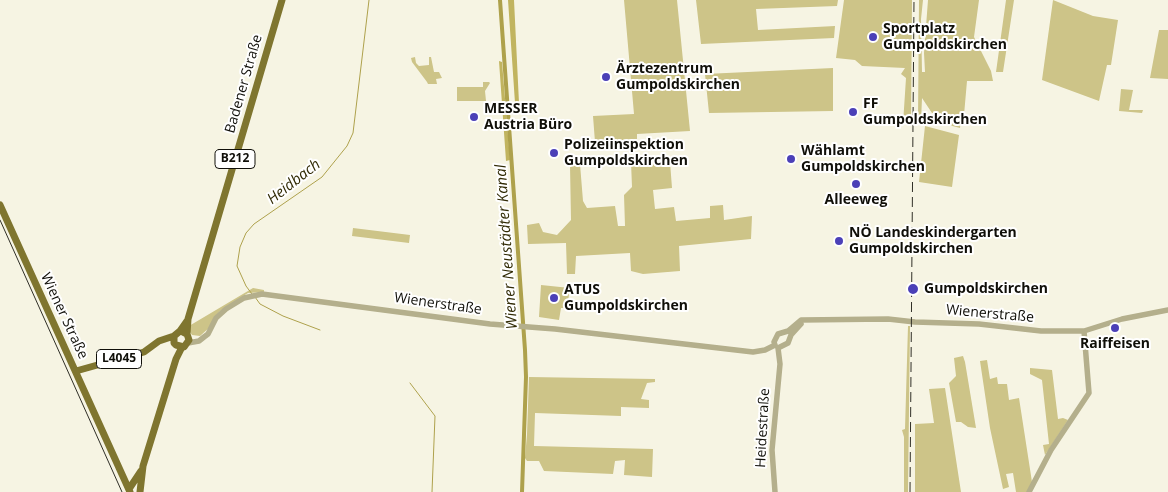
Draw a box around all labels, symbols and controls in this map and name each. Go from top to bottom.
place label: Sportplatz Gumpoldskirchen [883,21,1007,54]
marker: Sportplatz Gumpoldskirchen [867,31,879,43]
street label: Badener Straße [222,33,266,135]
place label: Ärztezentrum Gumpoldskirchen [616,61,740,94]
marker: Ärztezentrum Gumpoldskirchen [600,71,612,83]
place label: FF Gumpoldskirchen [863,96,987,128]
place label: MESSER Austria Büro [484,101,572,134]
marker: FF Gumpoldskirchen [847,106,859,118]
marker: MESSER Austria Büro [468,111,480,123]
place label: Polizeiinspektion Gumpoldskirchen [564,137,688,170]
place label: Wählamt Gumpoldskirchen [801,143,925,176]
marker: Polizeiinspektion Gumpoldskirchen [548,147,560,159]
road number: B212 [215,150,255,168]
marker: Wählamt Gumpoldskirchen [785,153,797,165]
water label: Heidbach [264,156,324,208]
water label: Wiener Neustädter Kanal [492,164,522,330]
marker: Alleeweg [850,178,862,190]
place label: Alleeweg [825,192,887,208]
place label: NÖ Landeskindergarten Gumpoldskirchen [849,225,1017,258]
marker: NÖ Landeskindergarten Gumpoldskirchen [833,235,845,247]
street label: Wiener Straße [37,270,91,362]
place label: Gumpoldskirchen [924,281,1048,297]
place label: ATUS Gumpoldskirchen [564,282,688,314]
marker: Gumpoldskirchen [906,282,920,296]
street label: Wienerstraße [393,290,483,318]
marker: ATUS Gumpoldskirchen [548,292,560,304]
street label: Wienerstraße [945,302,1035,326]
marker: Raiffeisen [1109,322,1121,334]
place label: Raiffeisen [1080,336,1150,352]
road number: L4045 [96,349,142,368]
street label: Heidestraße [753,388,773,468]

